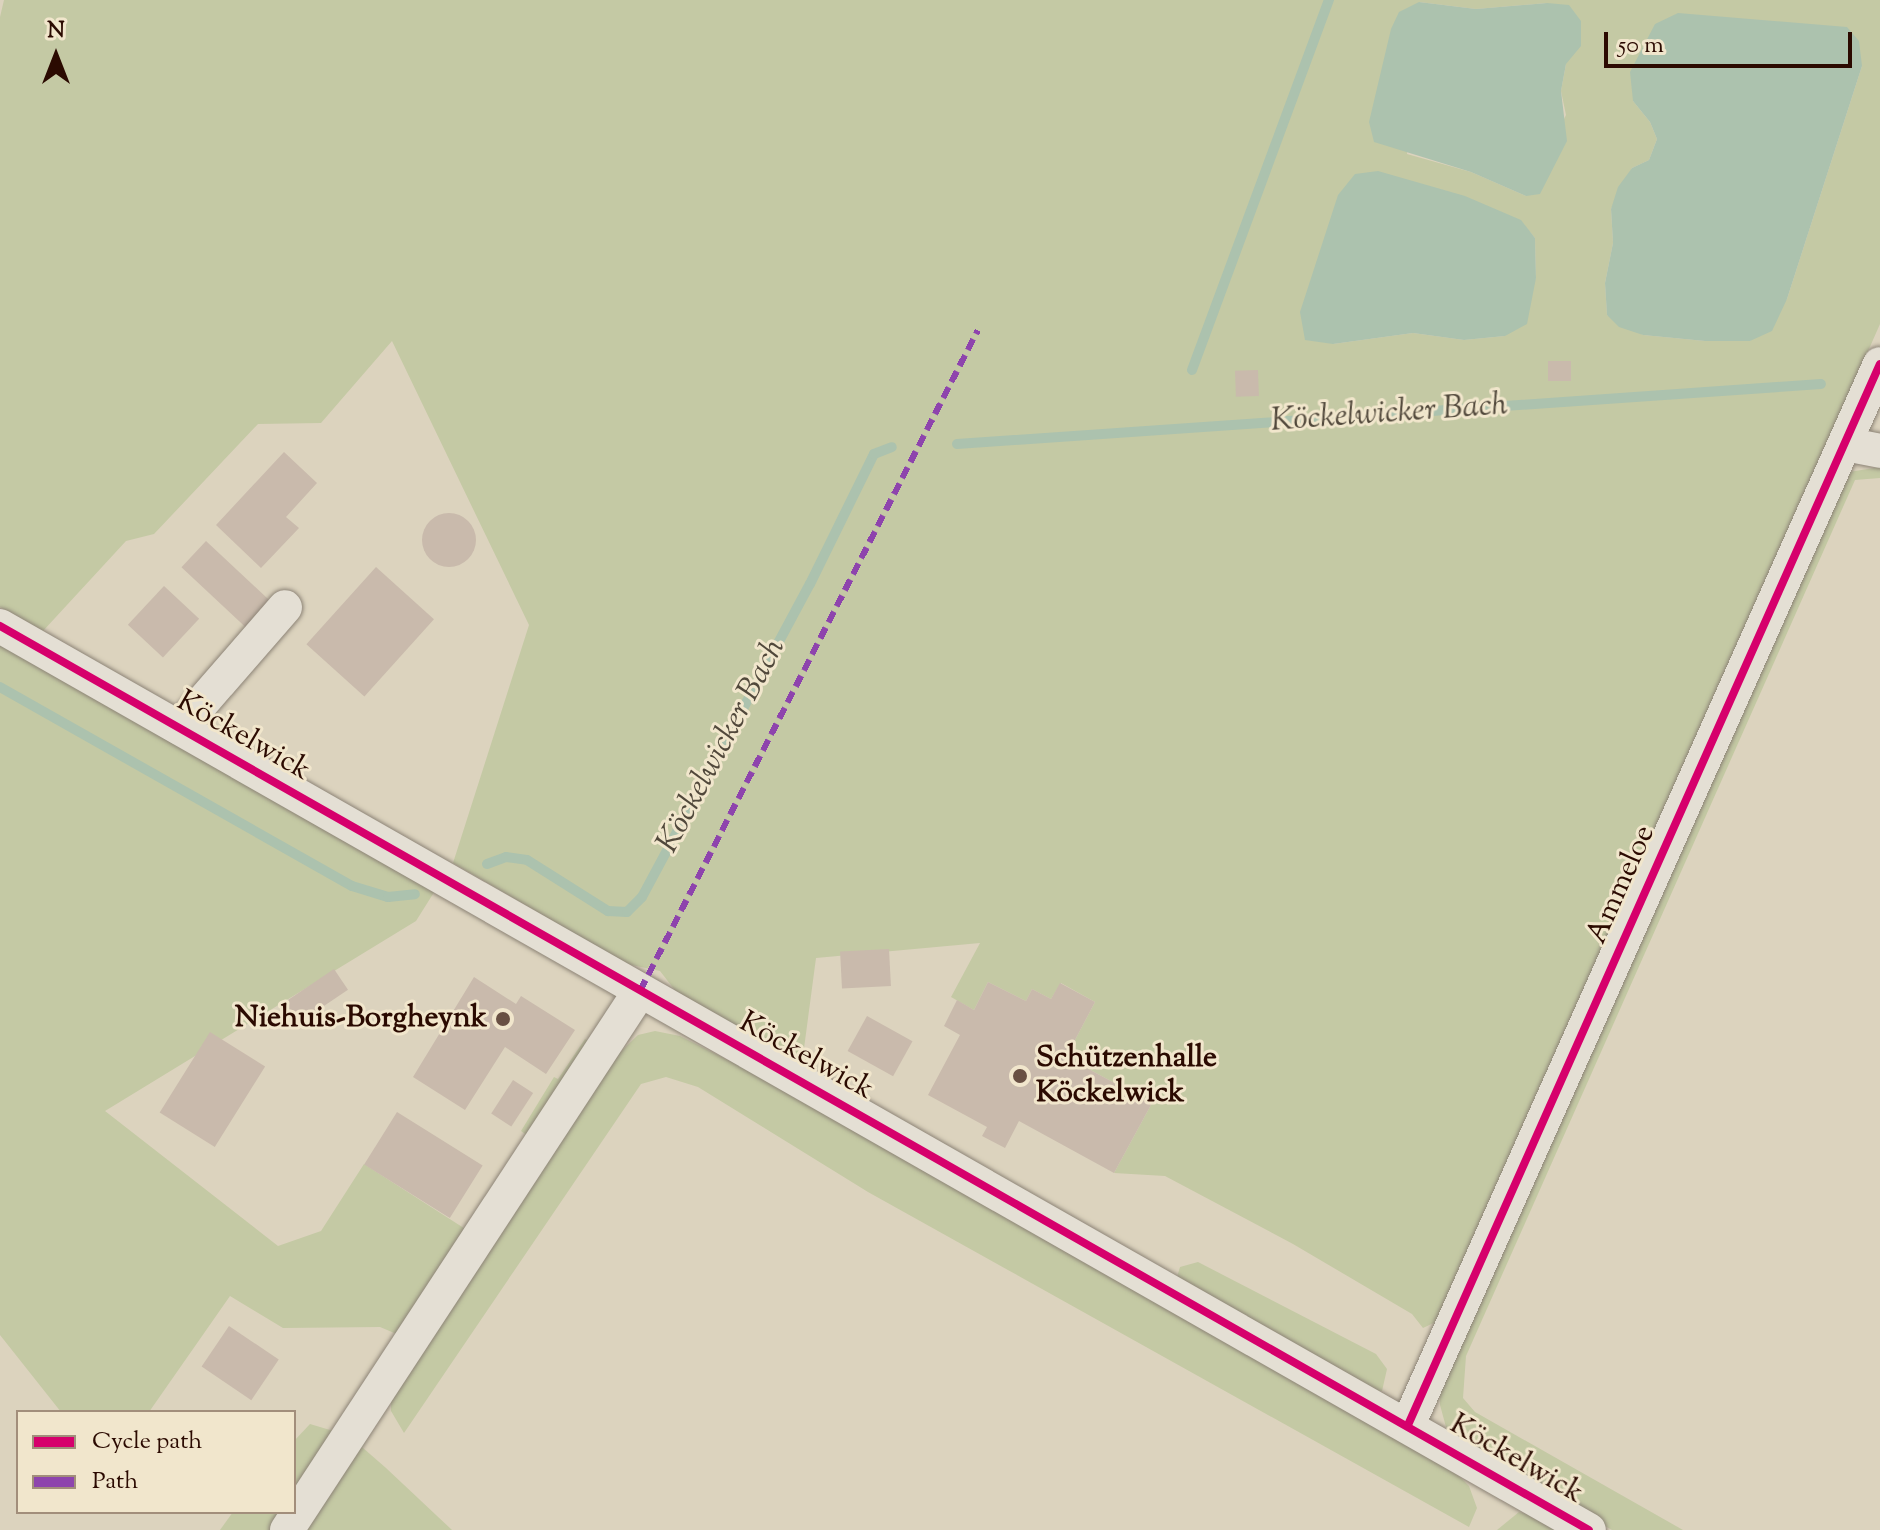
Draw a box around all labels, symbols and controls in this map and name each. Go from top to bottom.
north arrow [16,16,96,96]
text: N [47,16,65,48]
scale bar [1608,16,1856,66]
text: 50 m [1618,29,1664,63]
water label: Köckelwicker Bach [1269,387,1509,441]
water label: Köckelwicker Bach [649,632,795,860]
street label: Köckelwick [170,684,316,790]
street label: Ammeloe [1580,820,1664,950]
place label: Niehuis-Borgheynk [235,1001,487,1037]
street label: Köckelwick [732,1005,880,1109]
marker: Niehuis-Borgheynk [494,1010,512,1028]
place label: Schützenhalle Köckelwick [1036,1041,1217,1112]
marker: Schützenhalle Köckelwick [1011,1067,1029,1085]
street label: Köckelwick [1443,1407,1589,1513]
legend [16,1410,296,1514]
text: Cycle path [92,1425,202,1459]
text: Path [92,1465,138,1499]

